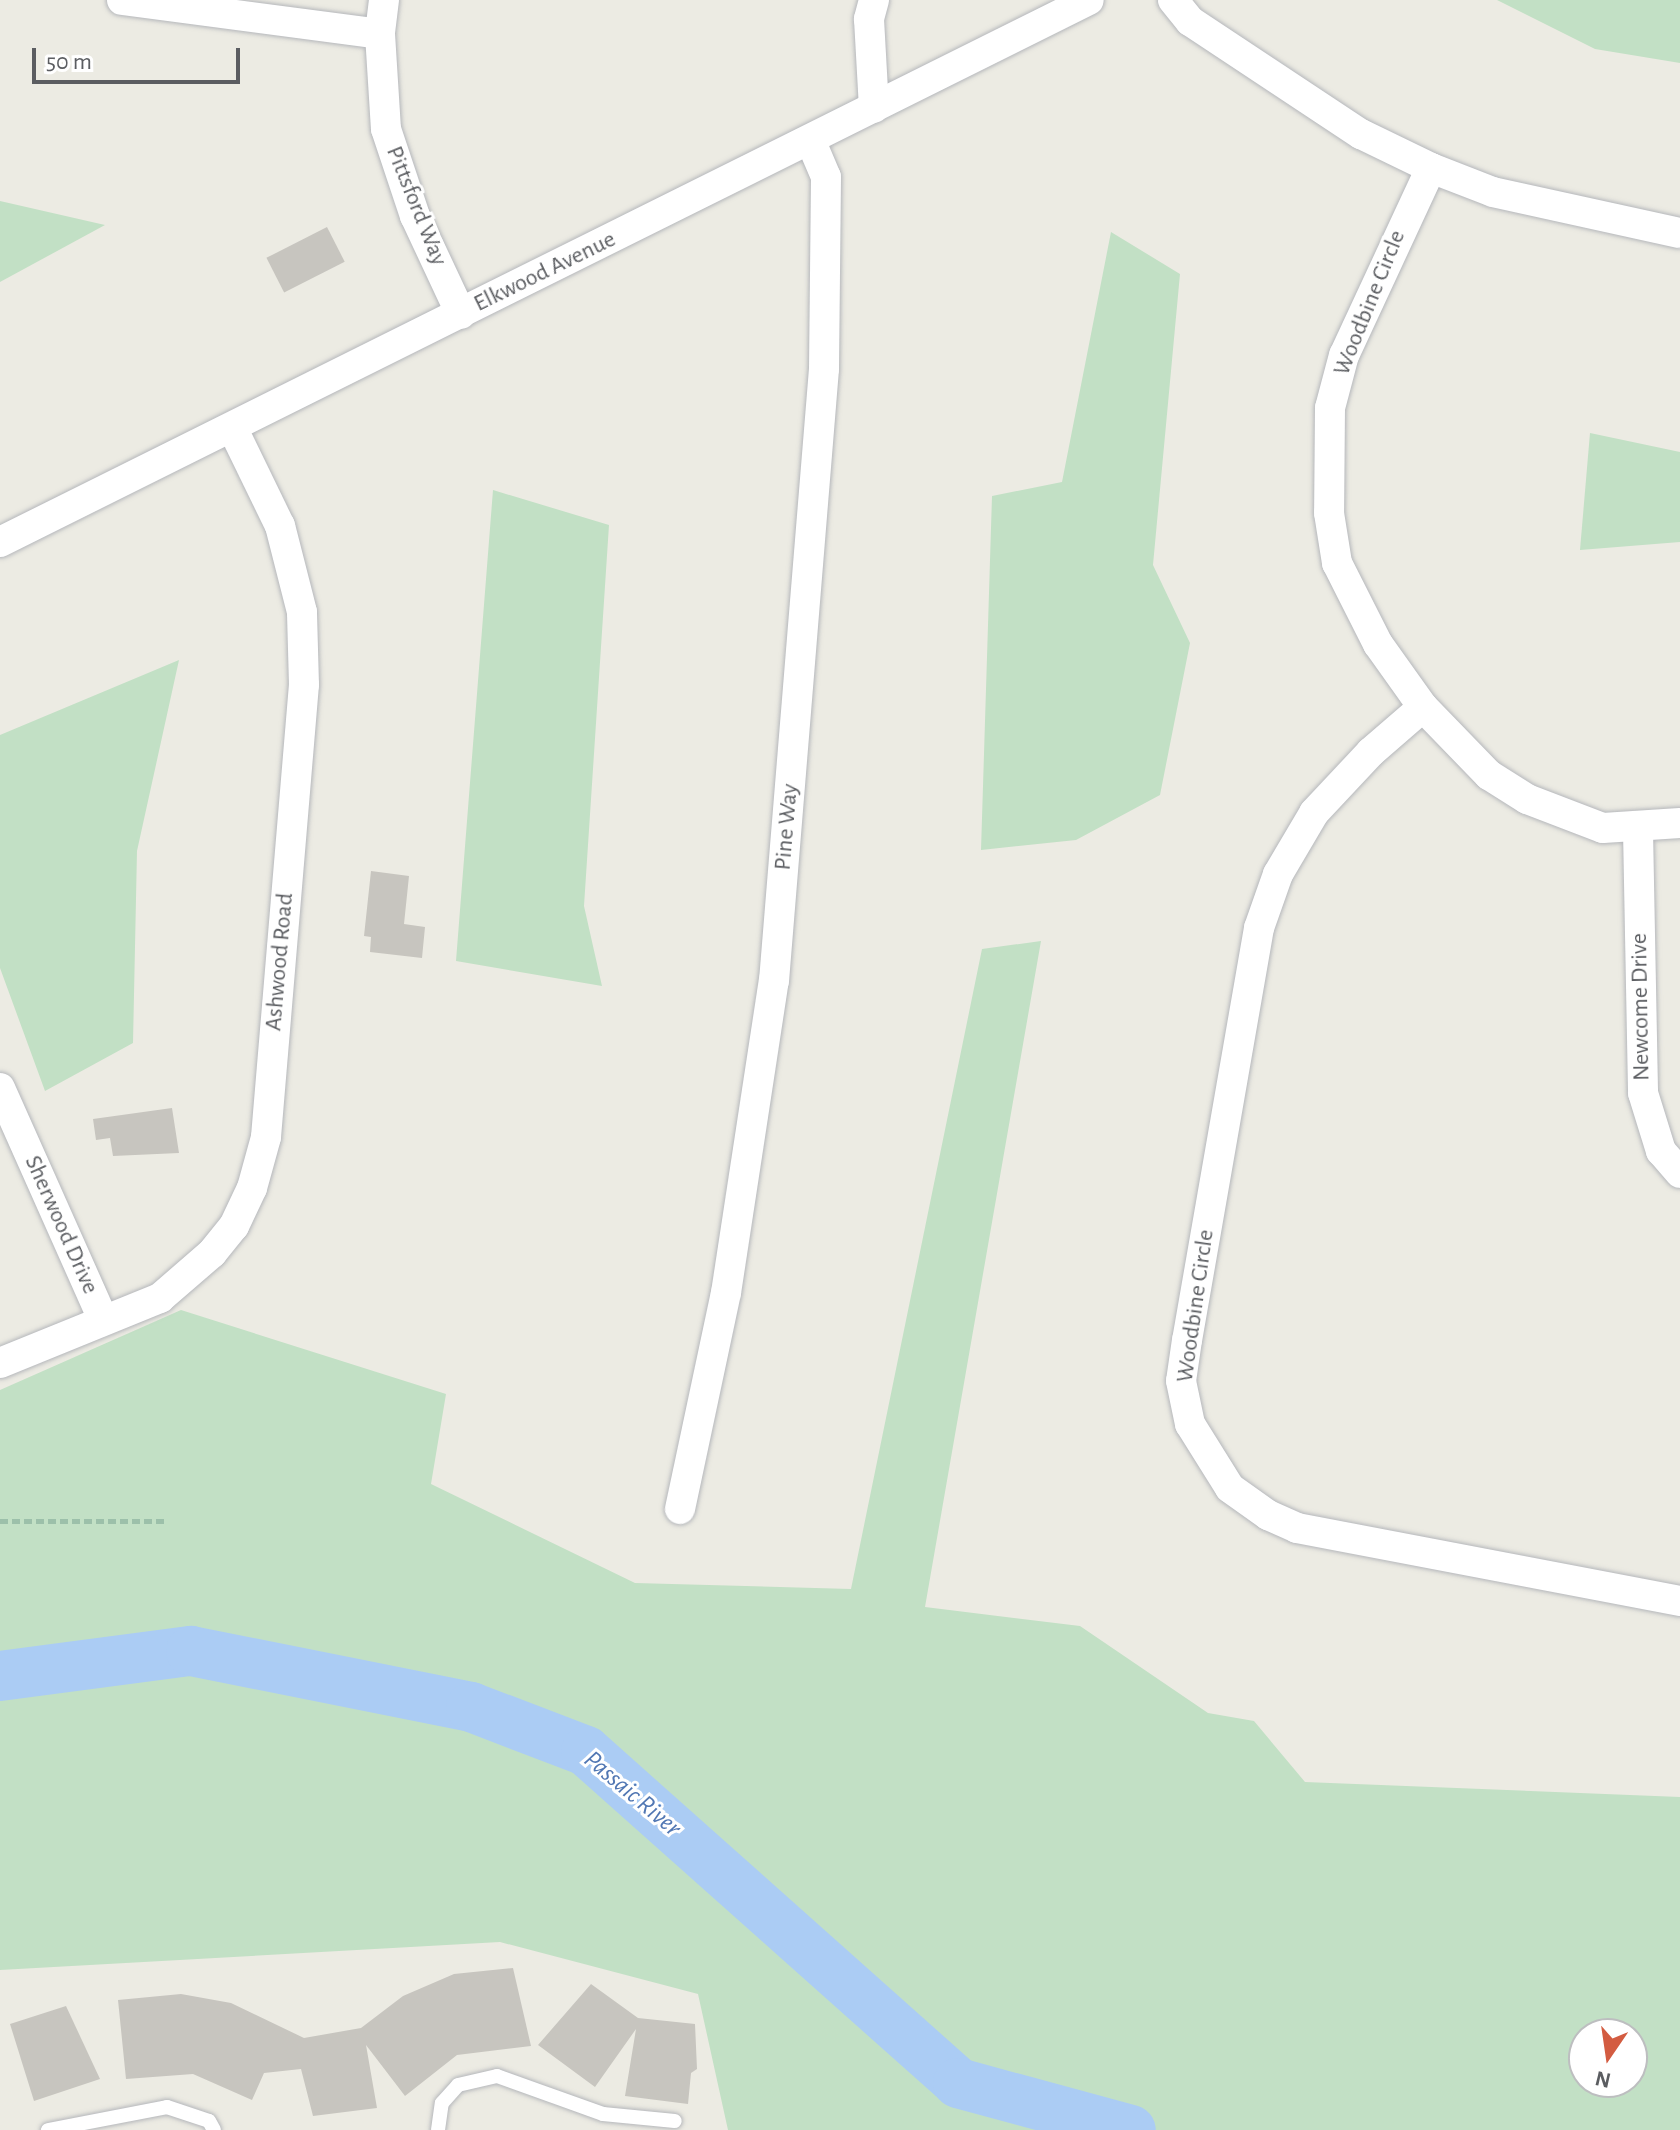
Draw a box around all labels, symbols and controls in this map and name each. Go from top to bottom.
scale bar [36,32,244,82]
text: 50 m [46,50,92,74]
street label: Pittsford Way [379,142,453,270]
street label: Elkwood Avenue [469,225,621,319]
street label: Woodbine Circle [1328,226,1412,380]
street label: Pine Way [769,782,805,872]
street label: Ashwood Road [260,892,300,1032]
street label: Newcome Drive [1625,933,1657,1081]
street label: Sherwood Drive [18,1151,104,1299]
street label: Woodbine Circle [1171,1228,1221,1384]
water label: Passaic River [577,1744,687,1844]
north arrow [1568,2018,1648,2098]
text: N [1593,2067,1613,2092]

